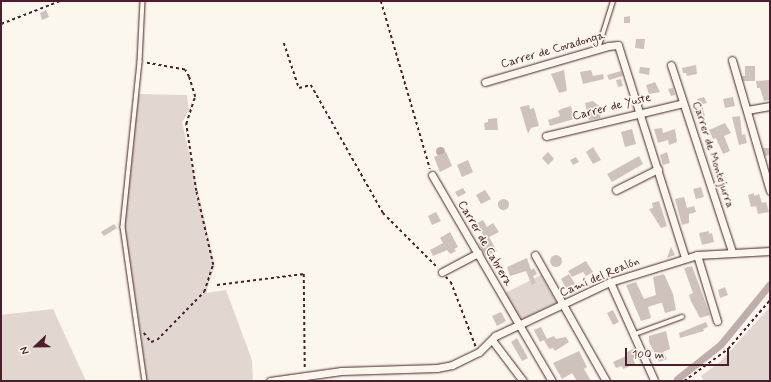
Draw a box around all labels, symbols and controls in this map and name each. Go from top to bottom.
street label: Carrer de Covadonga [499,29,607,73]
street label: Carrer de Yuste [571,91,653,125]
street label: Carrer de Montejurra [687,98,737,212]
street label: Carrer de Cabrera [453,198,515,290]
street label: Camí del Realón [559,255,641,301]
north arrow [16,326,56,366]
scale bar [627,340,731,366]
text: N [17,344,33,357]
text: 100 m [632,347,664,363]

